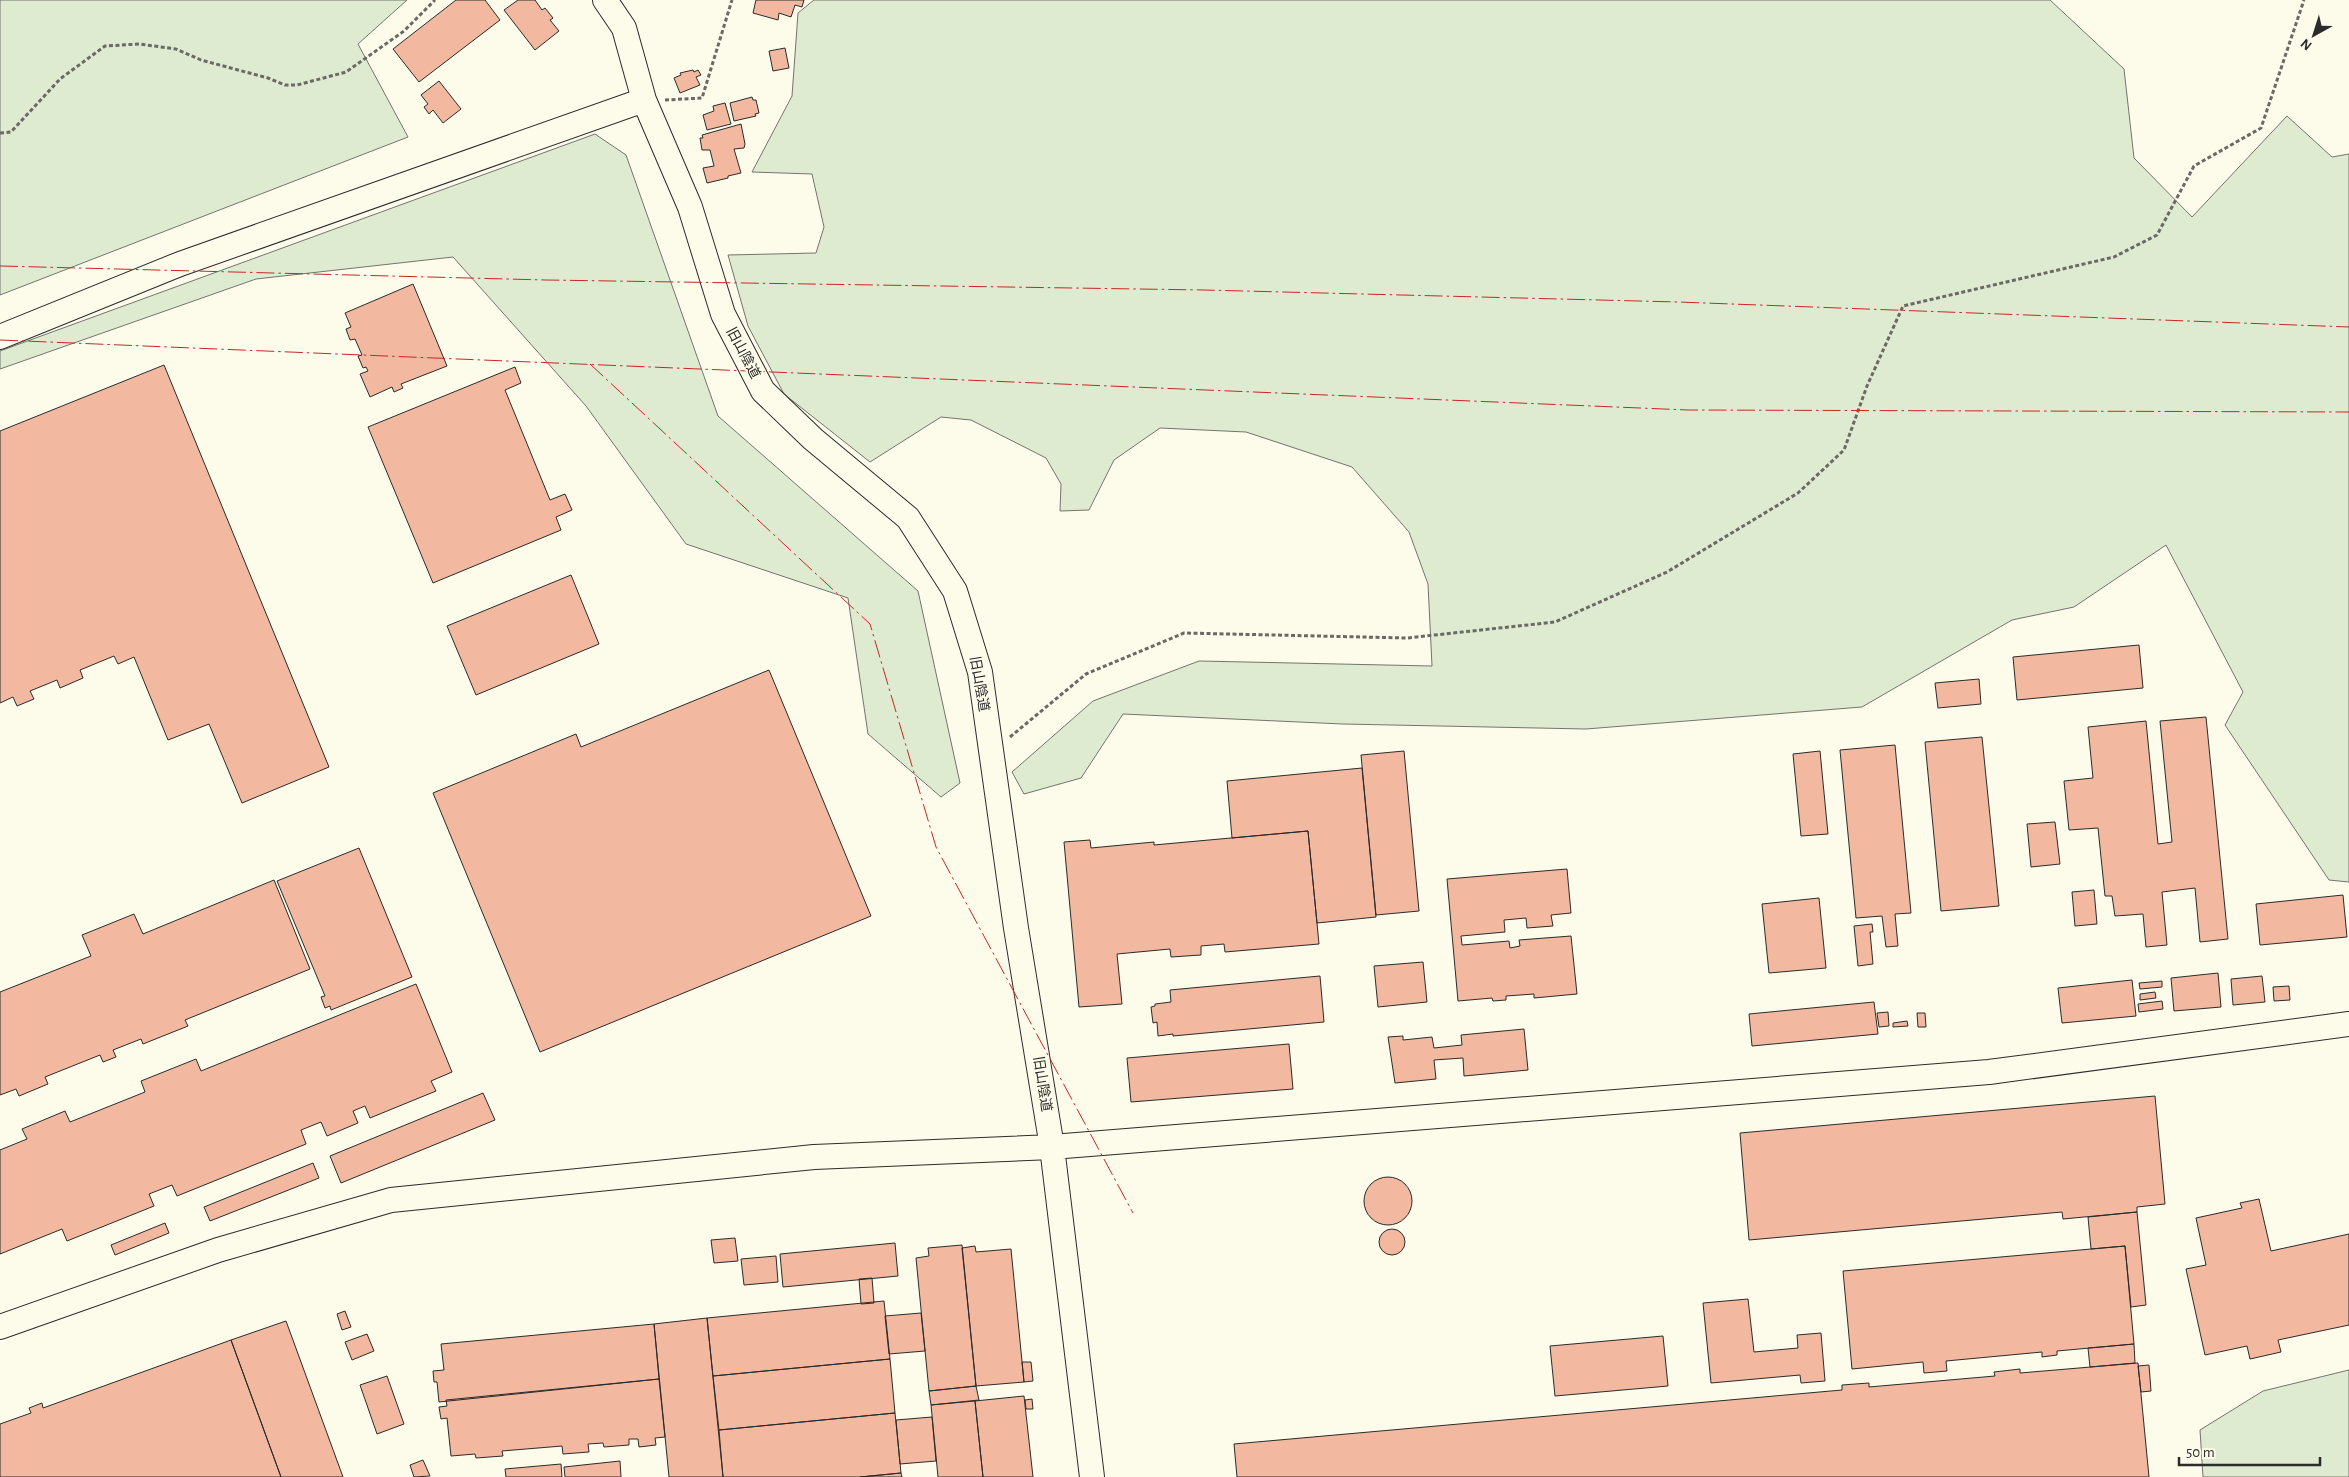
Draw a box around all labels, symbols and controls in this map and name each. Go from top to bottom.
north arrow [2289,10,2339,60]
text: N [2298,36,2315,53]
street label: 旧山陰道 [724,325,763,381]
street label: 旧山陰道 [967,655,992,713]
street label: 旧山陰道 [1031,1055,1054,1113]
scale bar [2179,1434,2320,1466]
text: 50 m [2186,1445,2215,1460]

